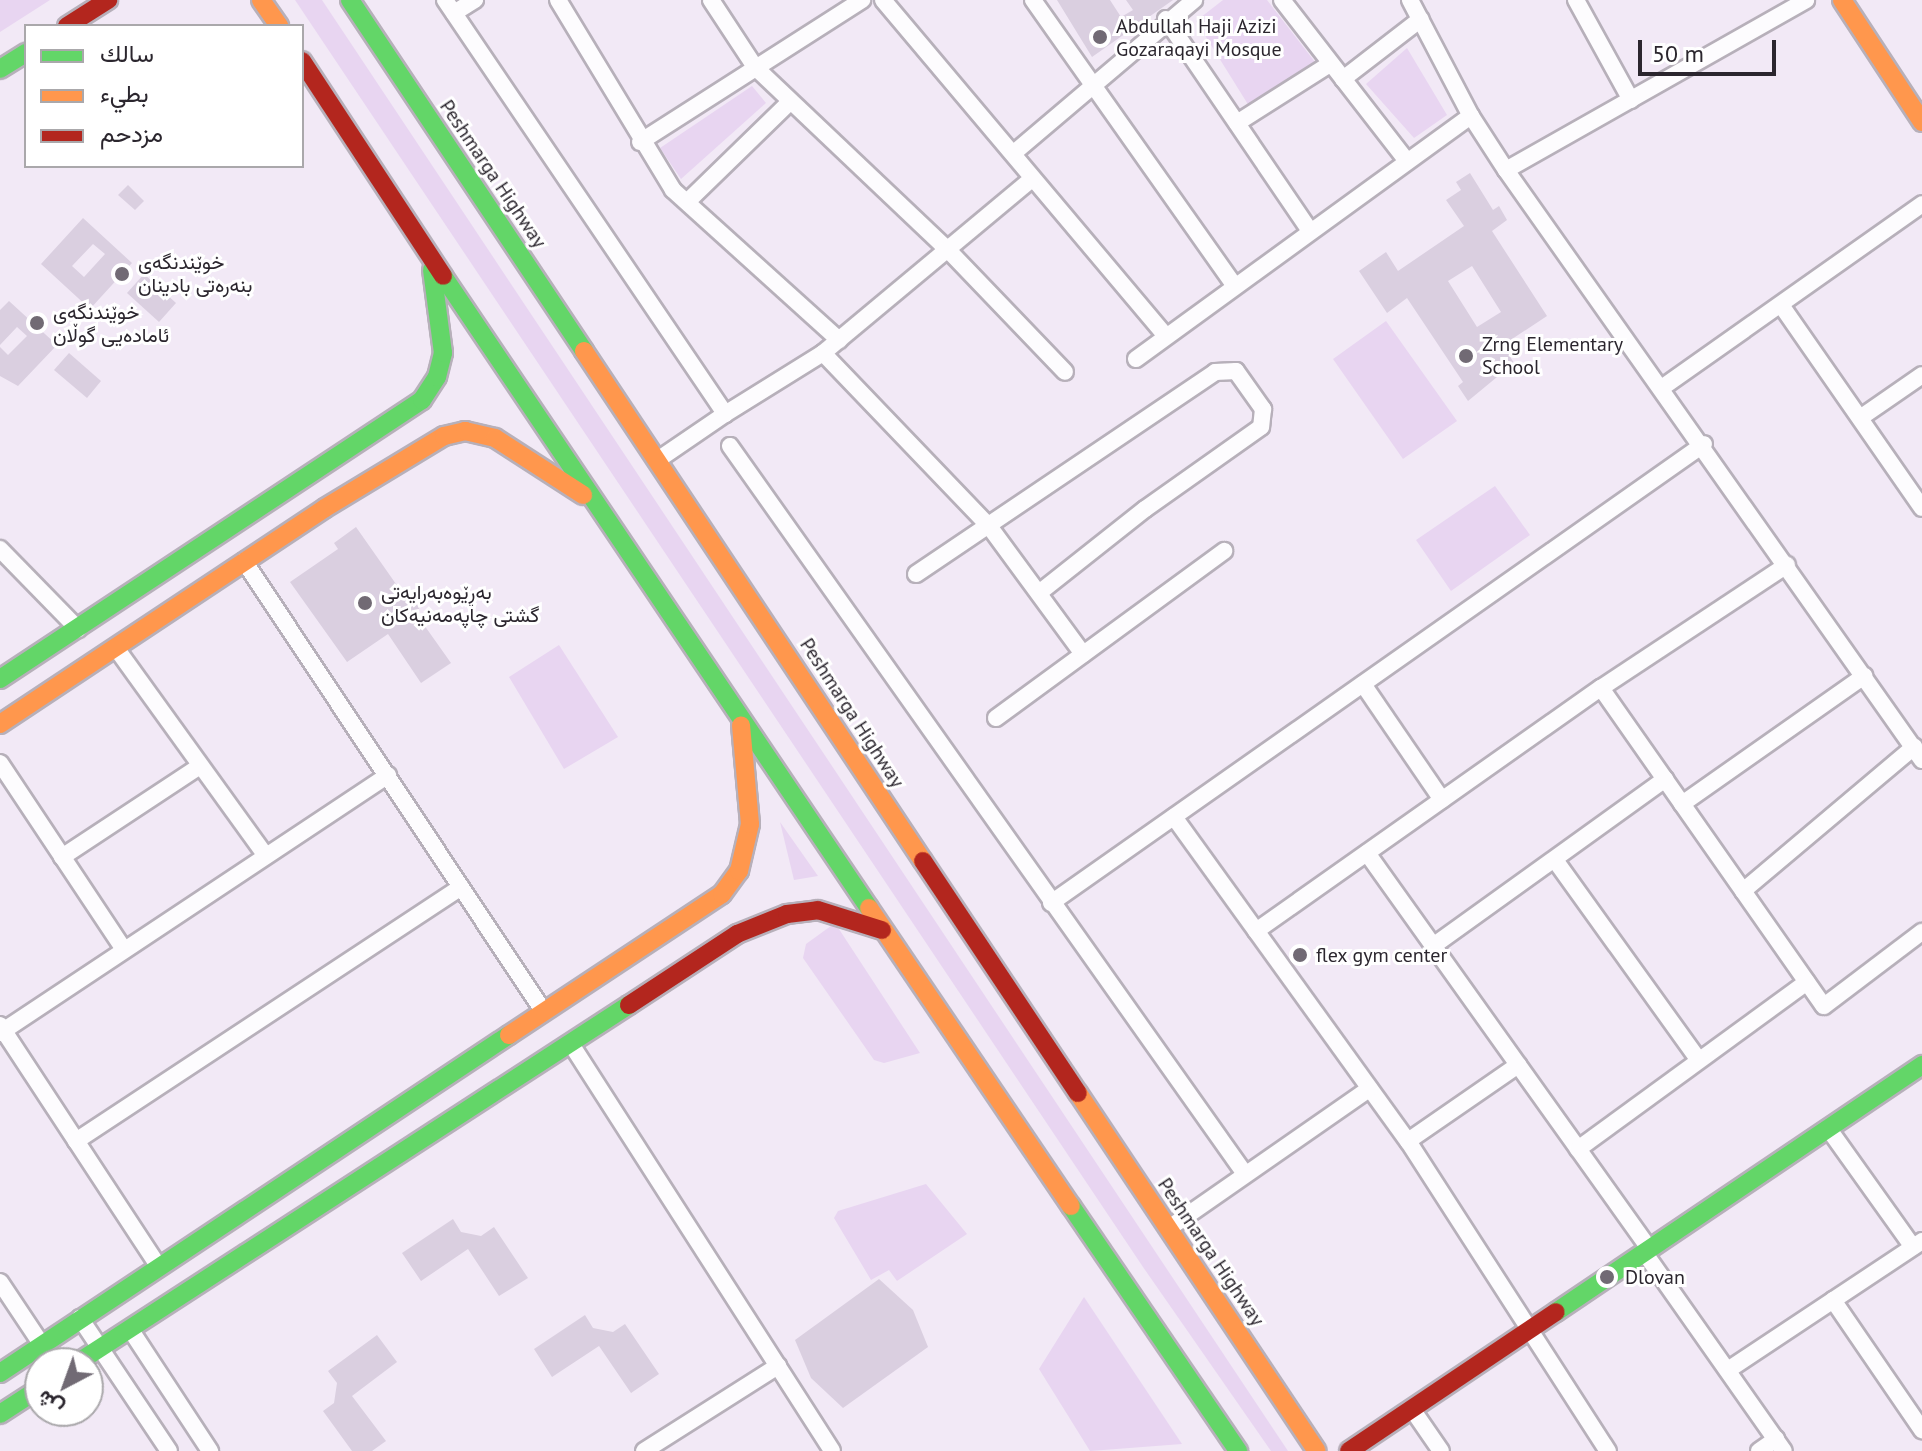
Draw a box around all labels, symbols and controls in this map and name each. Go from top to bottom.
place label: Abdullah Haji Azizi Gozaraqayi Mosque [1116,14,1282,61]
legend [24,24,304,168]
scale bar [1642,24,1780,74]
marker: Abdullah Haji Azizi Gozaraqayi Mosque [1091,28,1109,46]
text: سالك [100,38,154,69]
text: 50 m [1652,38,1704,69]
text: بطيء [100,78,149,109]
street label: Peshmarga Highway [435,95,551,253]
text: مزدحم [100,118,163,149]
place label: خوێندنگەی بنەرەتی بادینان [138,250,253,297]
marker: خوێندنگەی بنەرەتی بادینان [113,265,131,283]
place label: خوێندنگەی ئامادەیی گوڵان [53,300,169,347]
marker: خوێندنگەی ئامادەیی گوڵان [28,314,46,332]
place label: Zrng Elementary School [1482,332,1623,379]
marker: Zrng Elementary School [1457,347,1475,365]
place label: بەڕێوەبەرایەتی گشتی چاپەمەنیەکان [381,580,539,627]
marker: بەڕێوەبەرایەتی گشتی چاپەمەنیەکان [356,594,374,612]
street label: Peshmarga Highway [795,634,909,792]
place label: flex gym center [1316,943,1448,967]
marker: flex gym center [1291,946,1309,964]
street label: Peshmarga Highway [1153,1173,1269,1331]
place label: Dlovan [1625,1265,1685,1289]
marker: Dlovan [1596,1266,1618,1288]
north arrow [24,1347,104,1427]
text: ش [30,1384,69,1423]

